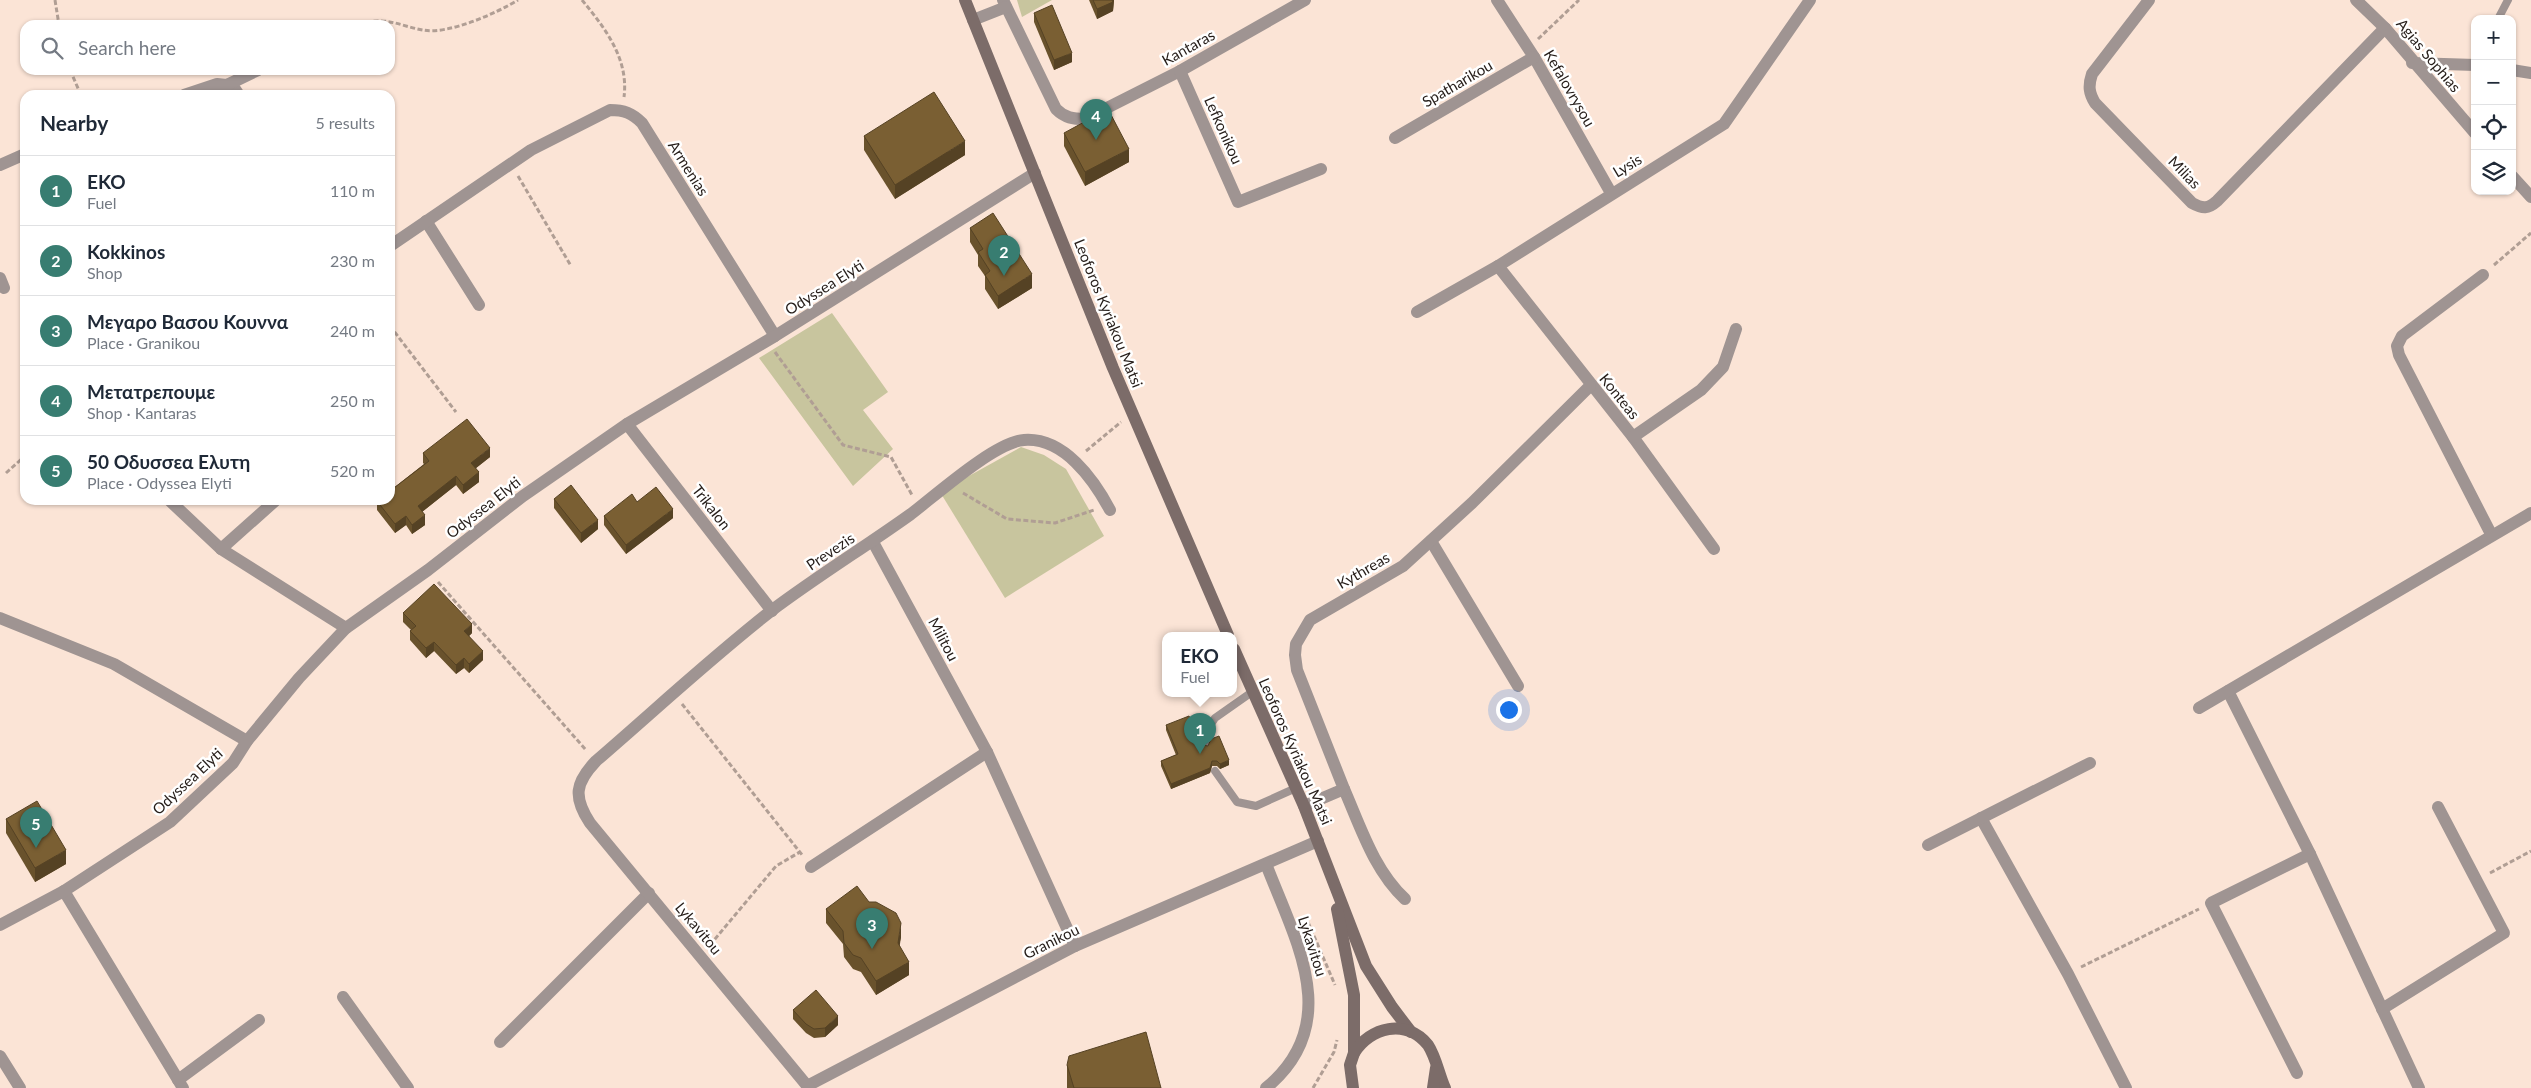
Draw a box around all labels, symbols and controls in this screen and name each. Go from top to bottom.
street label: Agias Sophias [2393,15,2465,95]
map controls [2471,15,2516,195]
button: + [2471,15,2516,60]
search box [20,20,395,75]
street label: Kantaras [1158,25,1218,69]
icon: search [38,34,66,62]
text: Search here [78,36,176,59]
street label: Kefalovrysou [1541,46,1599,130]
street label: Spatharikou [1419,56,1495,110]
button: − [2471,60,2516,105]
street label: Lefkonikou [1201,93,1247,167]
pin: 4 [1080,99,1112,140]
button: locate [2471,105,2516,150]
text: Nearby [40,110,108,135]
text: 5 results [315,113,375,132]
street label: Armenias [665,137,713,199]
street label: Lysis [1609,149,1645,181]
button: layers [2471,150,2516,195]
street label: Milias [2165,152,2205,192]
text: EKO [87,170,126,193]
text: 1 [51,181,61,200]
text: 110 m [330,181,375,200]
text: Fuel [87,193,117,212]
pin: 2 [988,235,1020,276]
street label: Leoforos Kyriakou Matsi [1071,236,1147,390]
text: Kokkinos [87,240,165,263]
text: 2 [51,251,61,270]
text: 230 m [330,251,375,270]
street label: Odyssea Elyti [781,256,867,318]
text: Shop [87,263,123,282]
text: Μεγαρο Βασου Κουννα [87,310,288,333]
text: 3 [51,321,61,340]
text: 240 m [330,321,375,340]
text: Place · Granikou [87,333,200,352]
street label: Konteas [1596,370,1644,422]
text: Μετατρεπουμε [87,380,215,403]
text: 4 [51,391,61,410]
text: 250 m [330,391,375,410]
text: Shop · Kantaras [87,403,196,422]
text: 50 Οδυσσεα Ελυτη [87,450,250,473]
text: 5 [51,461,61,480]
text: 520 m [330,461,375,480]
street label: Odyssea Elyti [442,472,524,542]
text: Place · Odyssea Elyti [87,473,232,492]
street label: Trikalon [689,481,735,533]
street label: Prevezis [803,528,857,574]
street label: Kythreas [1334,548,1392,592]
street label: Militou [925,614,963,664]
popup [1162,632,1237,697]
text: EKO [1180,644,1219,667]
text: Fuel [1180,667,1210,686]
street label: Leoforos Kyriakou Matsi [1255,675,1337,827]
your location [1496,697,1522,723]
pin: 1 [1184,713,1216,754]
street label: Odyssea Elyti [148,744,226,818]
pin: 5 [20,807,52,848]
street label: Lykavitou [672,898,726,958]
pin: 3 [856,908,888,949]
street label: Lykavitou [1295,913,1331,979]
street label: Granikou [1020,920,1082,962]

